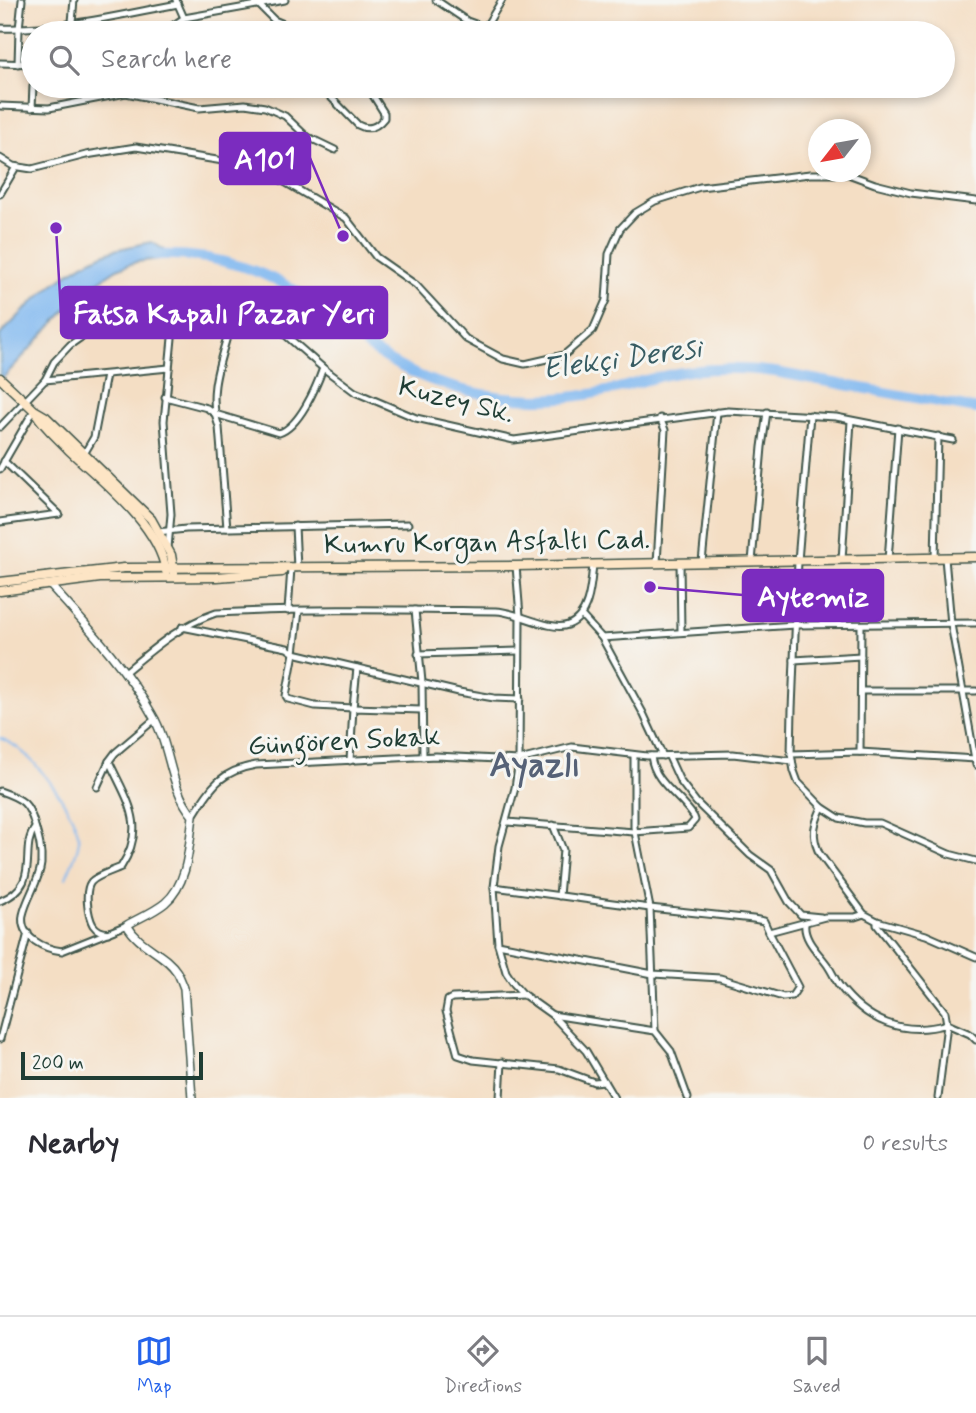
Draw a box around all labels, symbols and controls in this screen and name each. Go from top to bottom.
search box [21,21,955,98]
icon: search [45,41,83,79]
text: Search here [101,43,232,77]
north arrow [808,119,871,182]
callout: A101 [220,133,310,184]
text: A101 [234,141,296,180]
callout: Fatsa Kapalı Pazar Yeri [61,287,387,338]
text: Fatsa Kapalı Pazar Yeri [73,295,375,334]
water label: Elekçi Deresi [540,328,708,390]
street label: Kuzey Sk. [394,369,518,433]
street label: Kumru Korgan Asfaltı Cad. [323,522,651,566]
callout: Aytemiz [743,570,883,621]
text: Aytemiz [757,578,869,617]
street label: Güngören Sokak [247,718,442,769]
district label: Ayazlı [489,743,581,789]
scale bar [21,1049,203,1081]
text: 200 m [32,1051,84,1076]
text: Nearby [28,1124,119,1163]
text: 0 results [862,1129,948,1159]
tab: Map [135,1332,173,1399]
tab: Directions [444,1332,522,1399]
tab: Saved [793,1332,841,1399]

